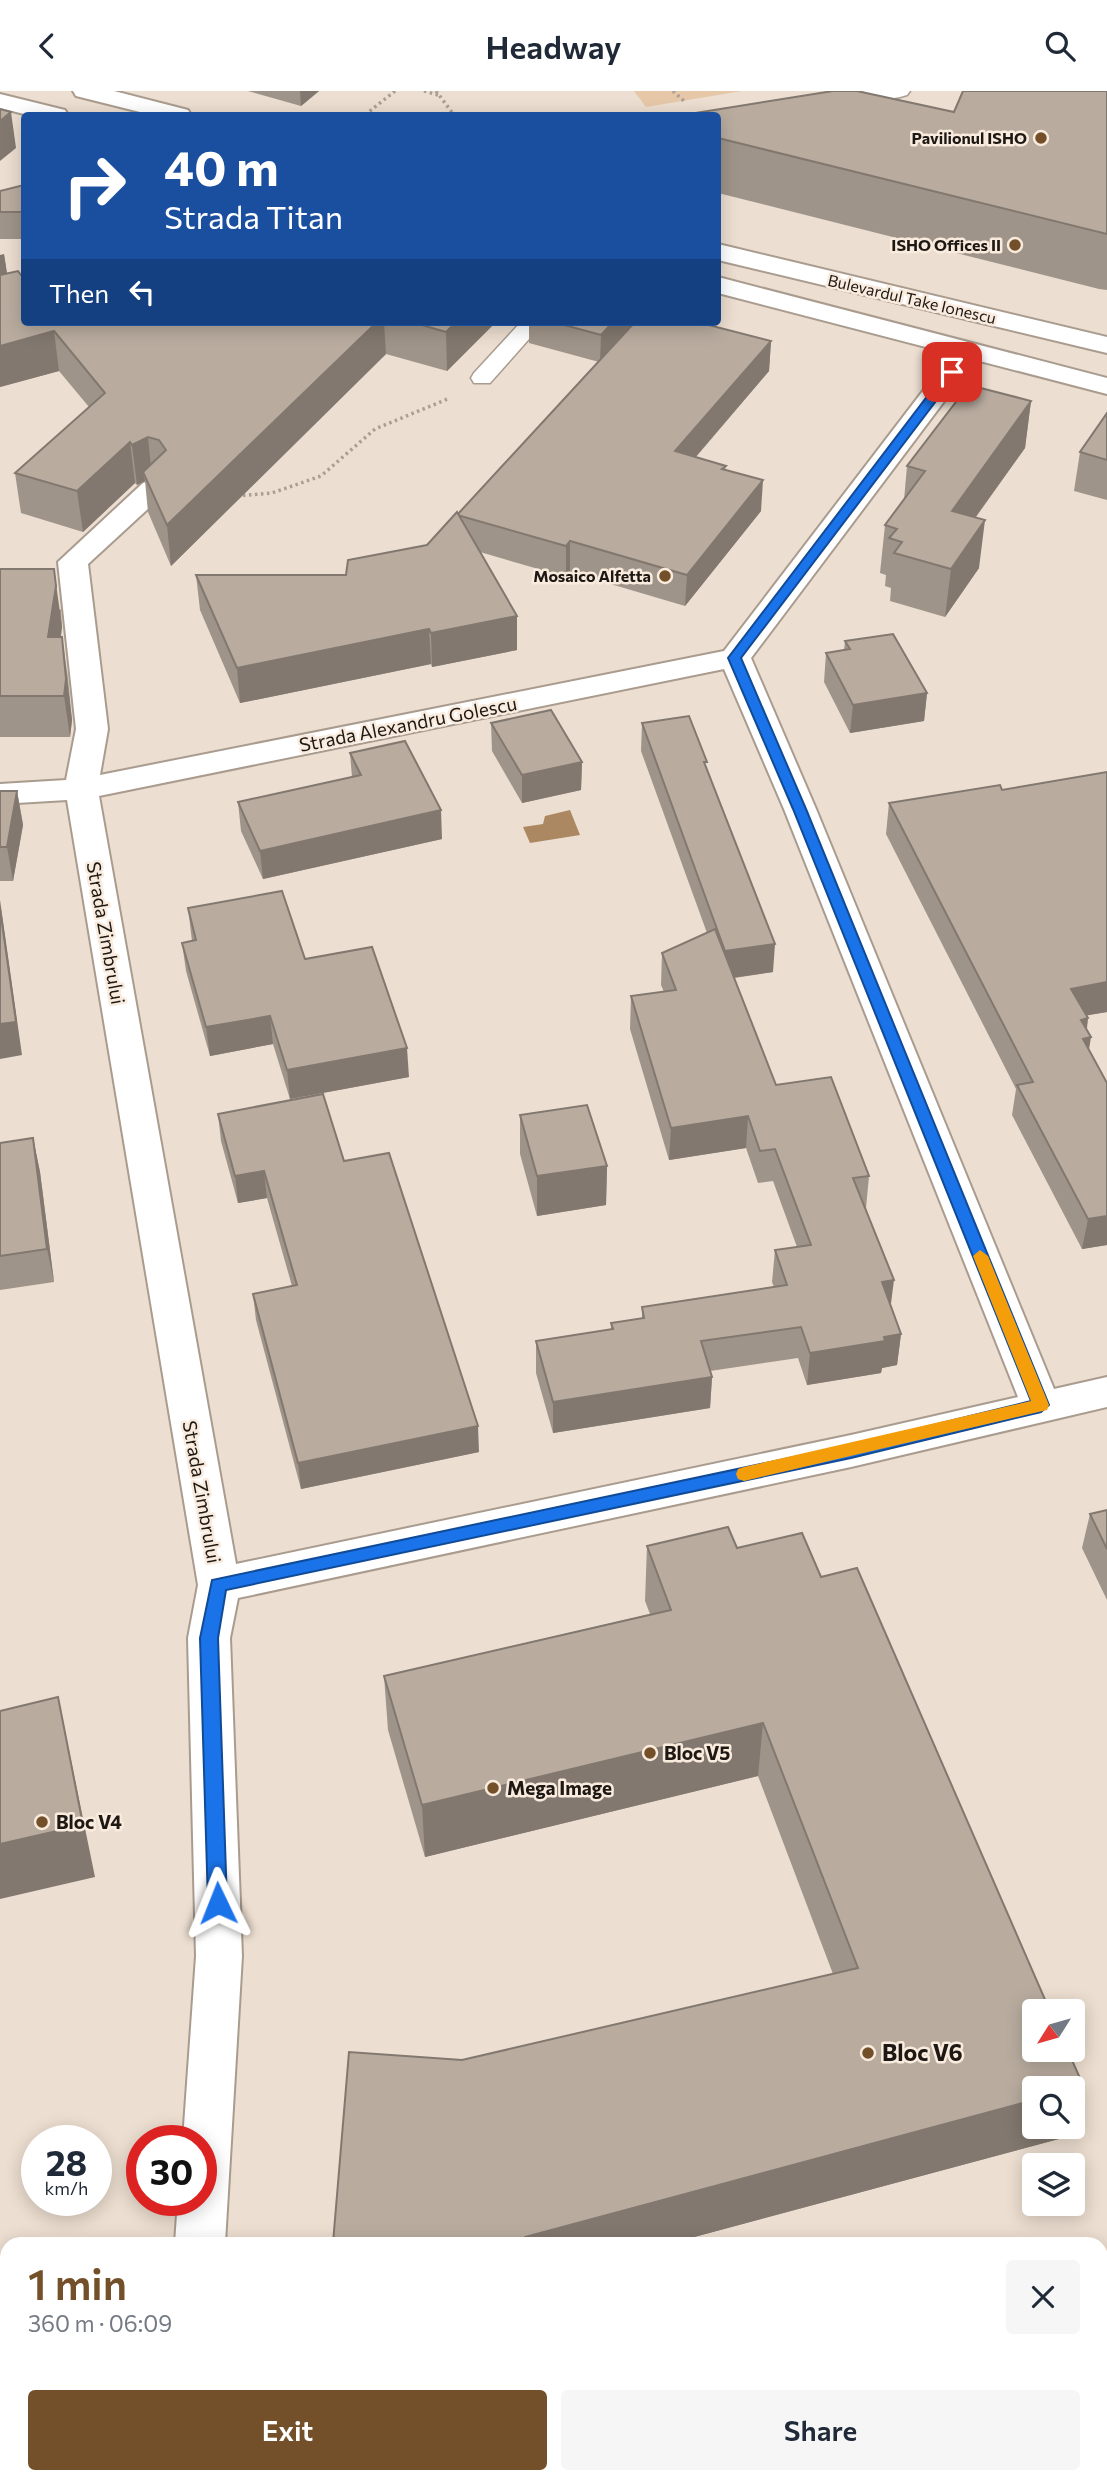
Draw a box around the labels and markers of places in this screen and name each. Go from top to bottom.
place label: Pavilionul ISHO [911,128,1027,147]
marker: Pavilionul ISHO [1033,130,1049,146]
place label: ISHO Offices II [891,235,1001,254]
marker: ISHO Offices II [1007,237,1023,253]
pin [922,342,982,402]
place label: Mosaico Alfetta [533,566,651,585]
marker: Mosaico Alfetta [657,568,673,584]
place label: Bloc V5 [664,1741,730,1764]
marker: Bloc V5 [642,1745,658,1761]
place label: Mega Image [507,1776,612,1799]
marker: Mega Image [485,1780,501,1796]
place label: Bloc V4 [56,1810,122,1833]
marker: Bloc V4 [34,1814,50,1830]
place label: Bloc V6 [882,2038,963,2066]
marker: Bloc V6 [860,2045,876,2061]

